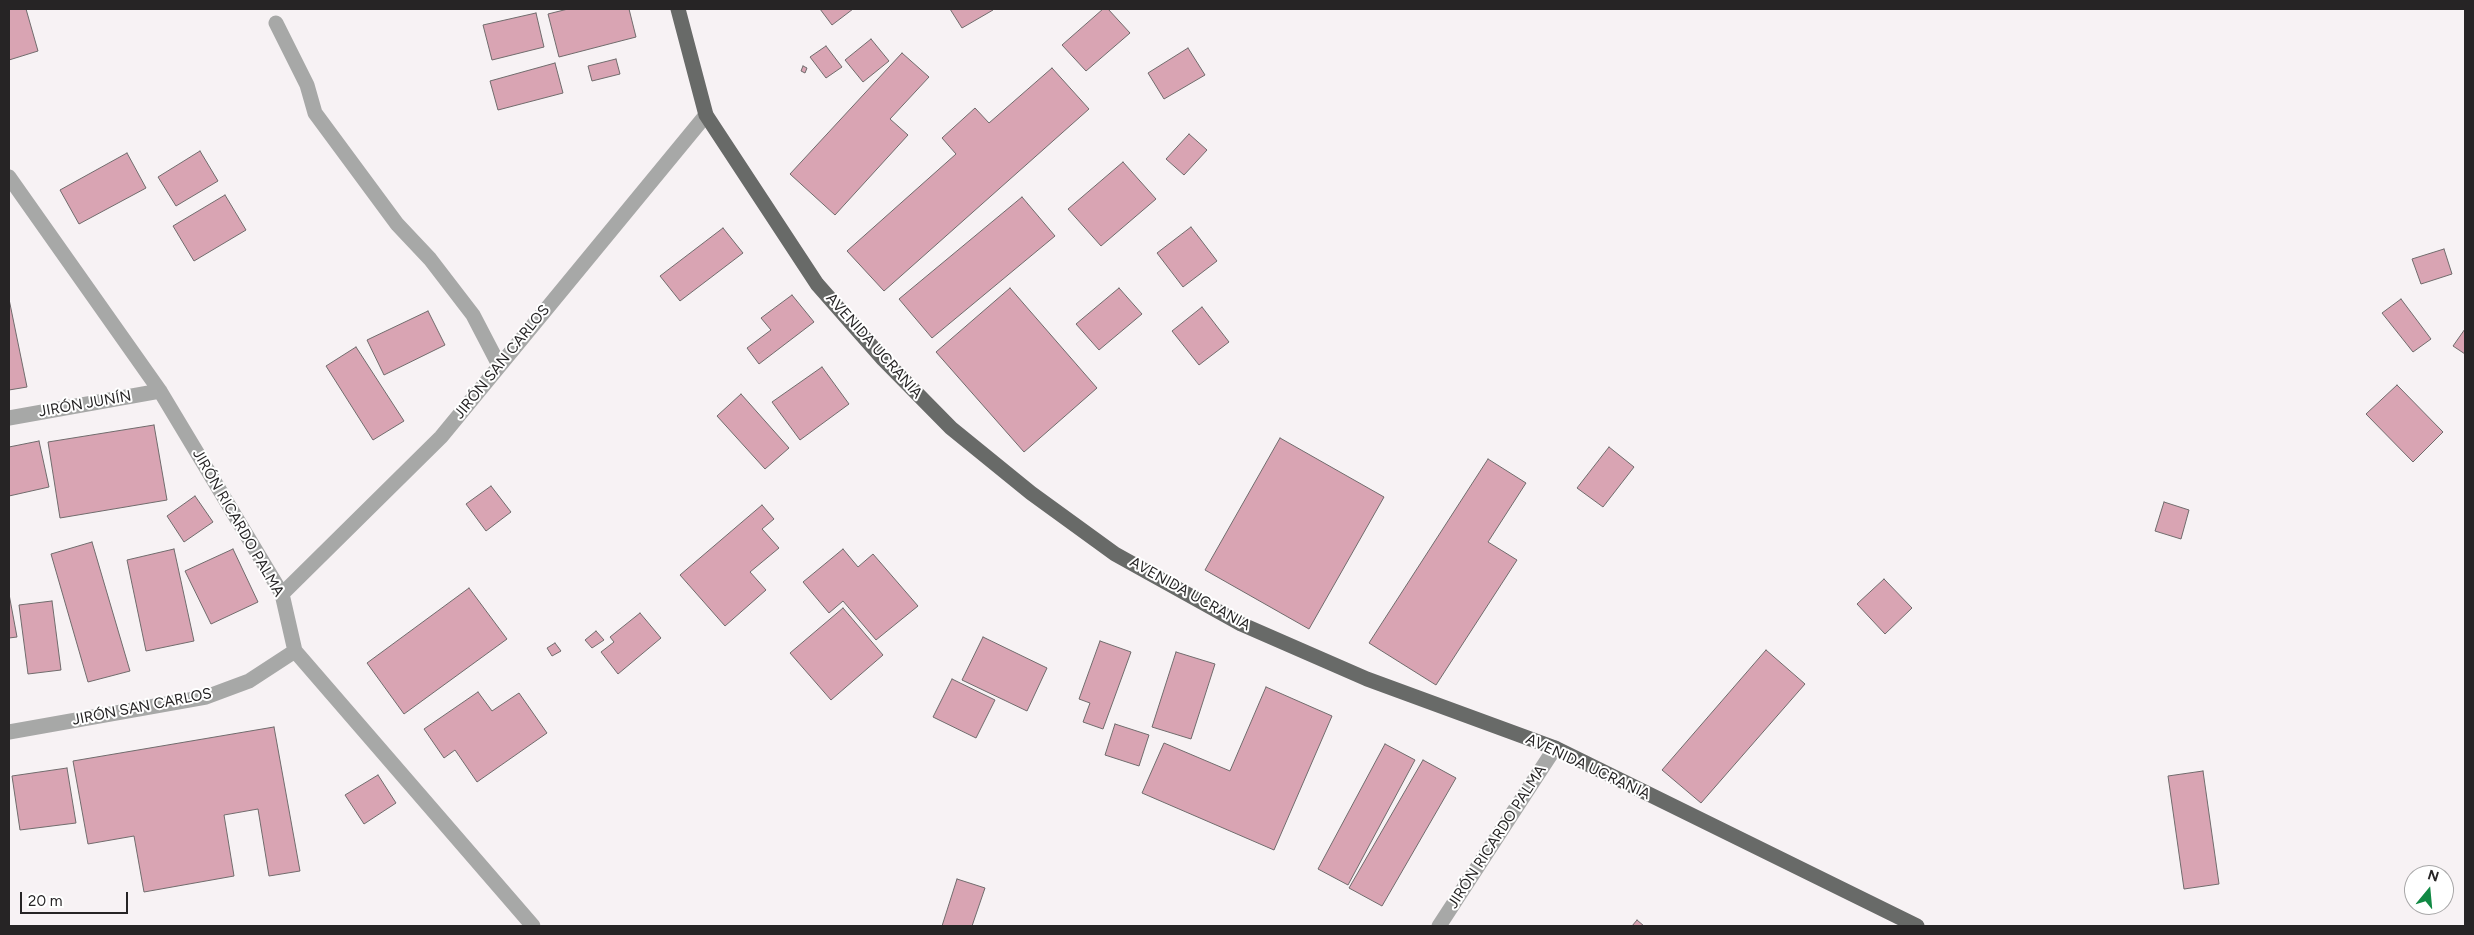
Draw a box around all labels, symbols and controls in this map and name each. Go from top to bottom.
street label: AVENIDA UCRANIA [822,290,926,402]
street label: JIRÓN SAN CARLOS [450,301,554,423]
street label: JIRÓN JUNÍN [37,387,133,421]
street label: JIRÓN RICARDO PALMA [188,446,288,600]
street label: AVENIDA UCRANIA [1126,553,1254,635]
street label: JIRÓN SAN CARLOS [71,685,213,729]
street label: AVENIDA UCRANIA [1523,730,1653,804]
street label: JIRÓN RICARDO PALMA [1444,762,1550,912]
north arrow [2404,865,2454,915]
text: N [2426,866,2441,886]
scale bar [22,882,130,914]
text: 20 m [28,892,62,910]

